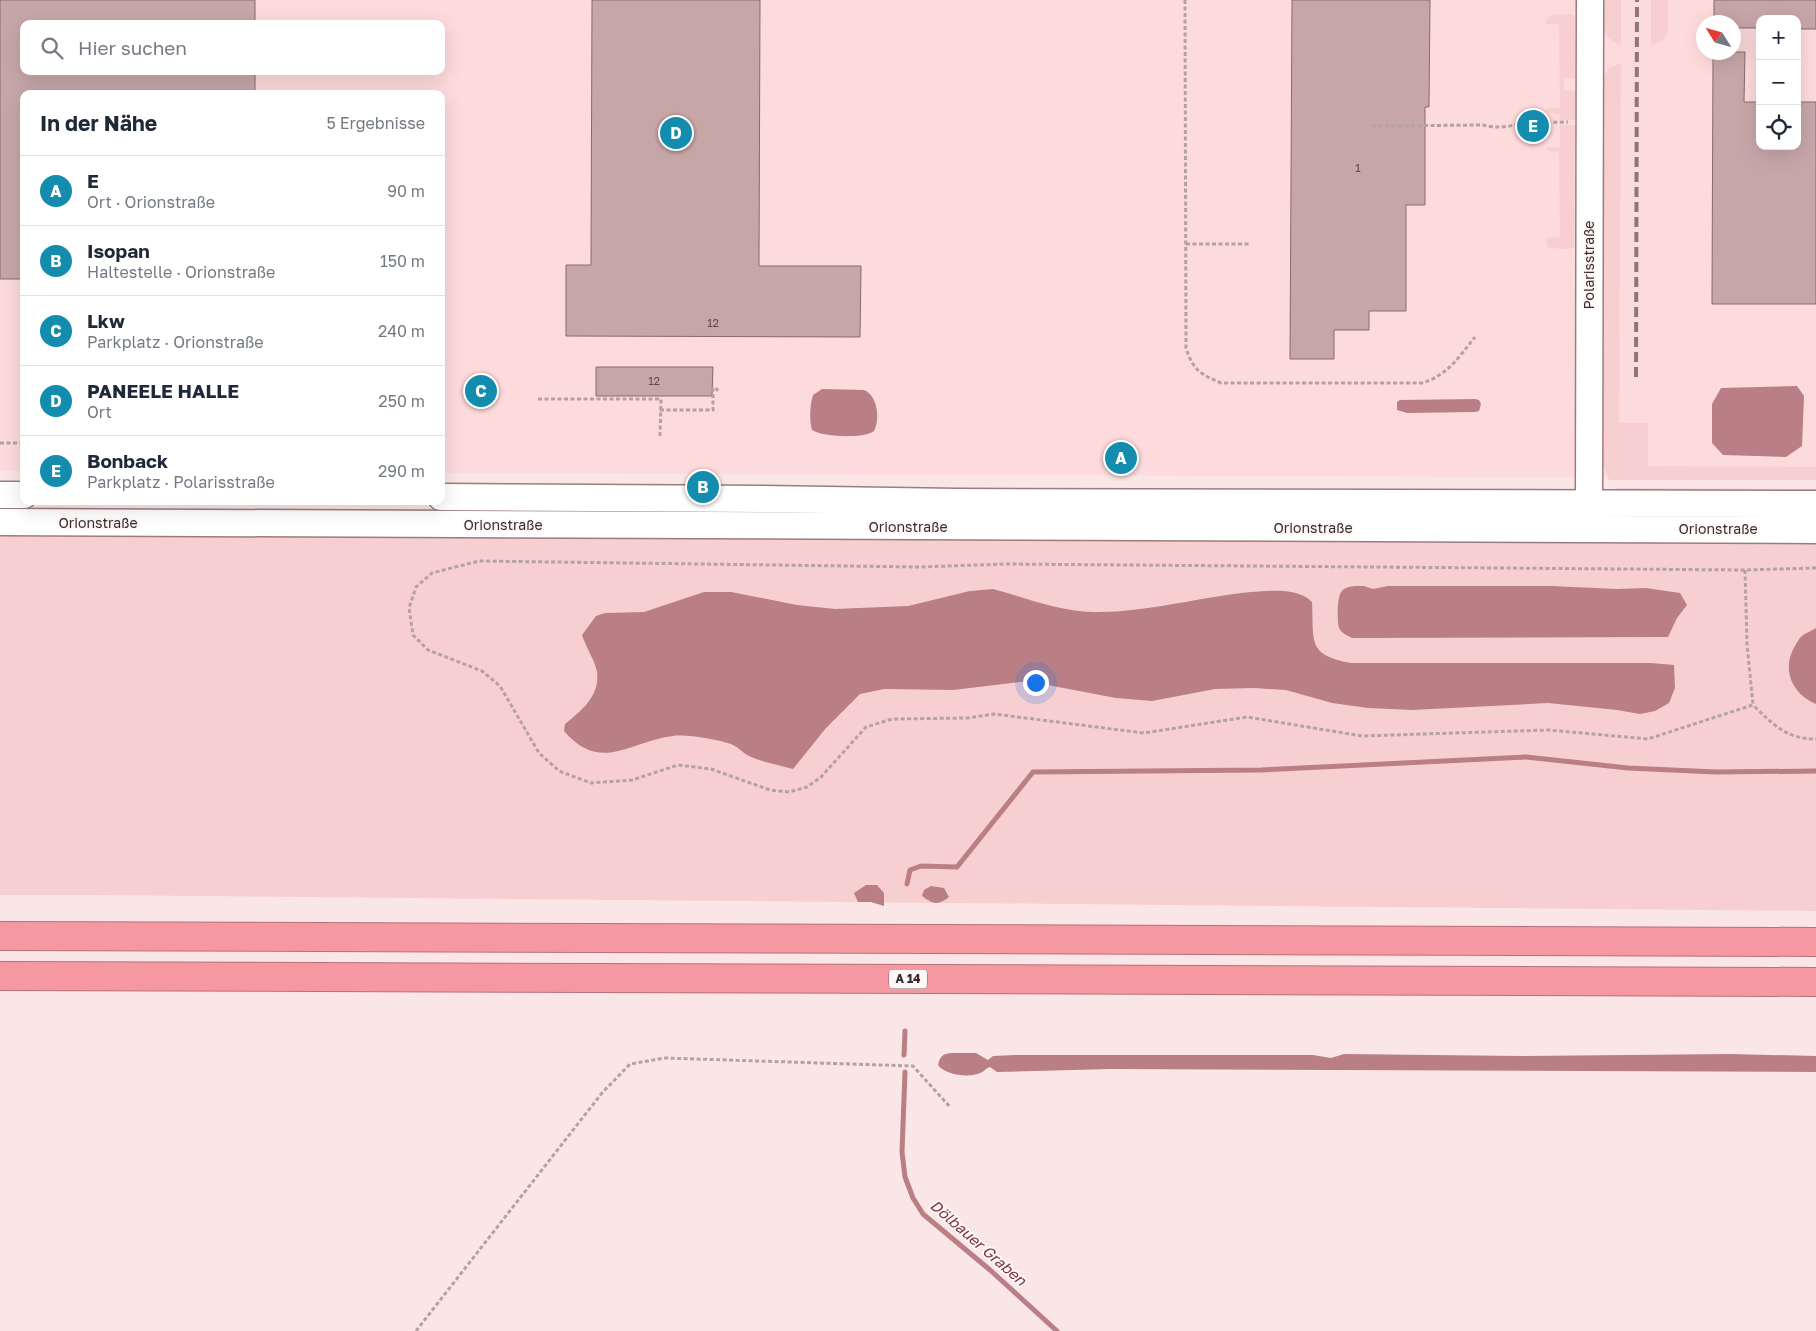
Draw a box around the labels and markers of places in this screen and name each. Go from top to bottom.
pin: E [1517,107,1549,145]
pin: D [660,114,692,152]
pin: C [465,372,497,410]
pin: A [1105,439,1137,477]
pin: B [687,468,719,506]

